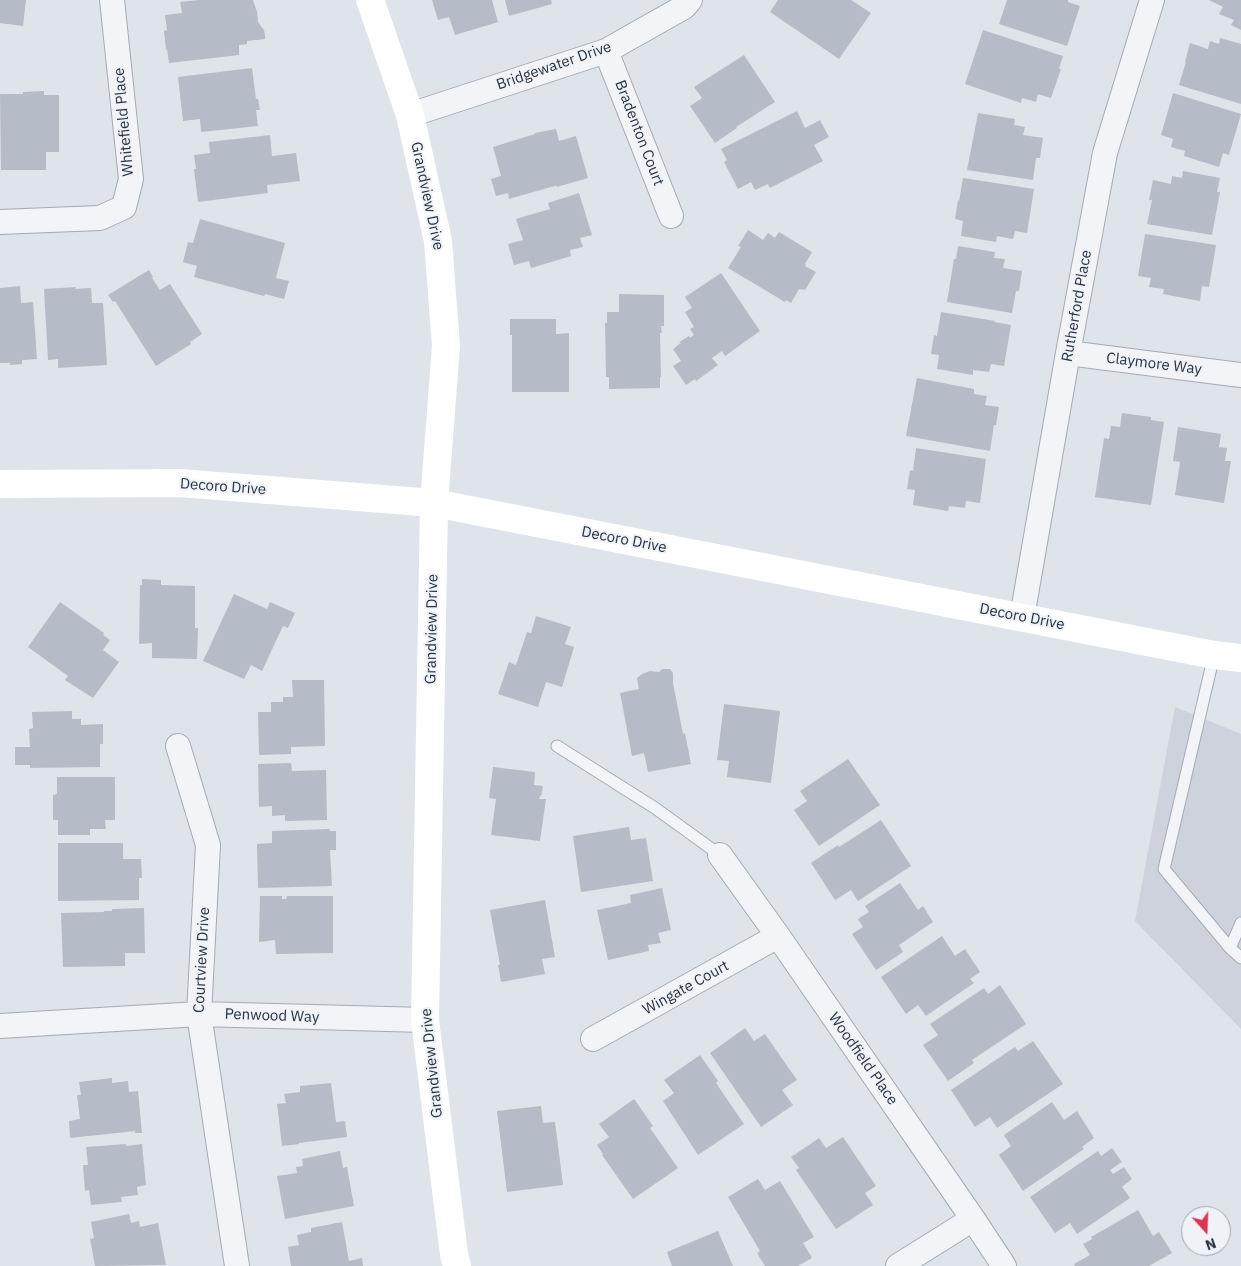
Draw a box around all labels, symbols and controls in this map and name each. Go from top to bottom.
street label: Bridgewater Drive [494,38,614,94]
street label: Whitefield Place [110,67,138,177]
street label: Bradenton Court [611,78,667,188]
street label: Grandview Drive [407,140,447,252]
street label: Rutherford Place [1058,249,1096,363]
street label: Claymore Way [1105,349,1203,379]
street label: Decoro Drive [179,475,267,499]
street label: Decoro Drive [580,523,668,557]
street label: Grandview Drive [422,574,442,684]
street label: Decoro Drive [978,600,1066,634]
street label: Courtview Drive [190,906,214,1014]
street label: Wingate Court [640,957,732,1019]
street label: Penwood Way [224,1005,320,1027]
street label: Grandview Drive [417,1007,447,1119]
street label: Woodfield Place [824,1009,902,1109]
north arrow [1181,1206,1231,1256]
text: N [1203,1234,1219,1254]

